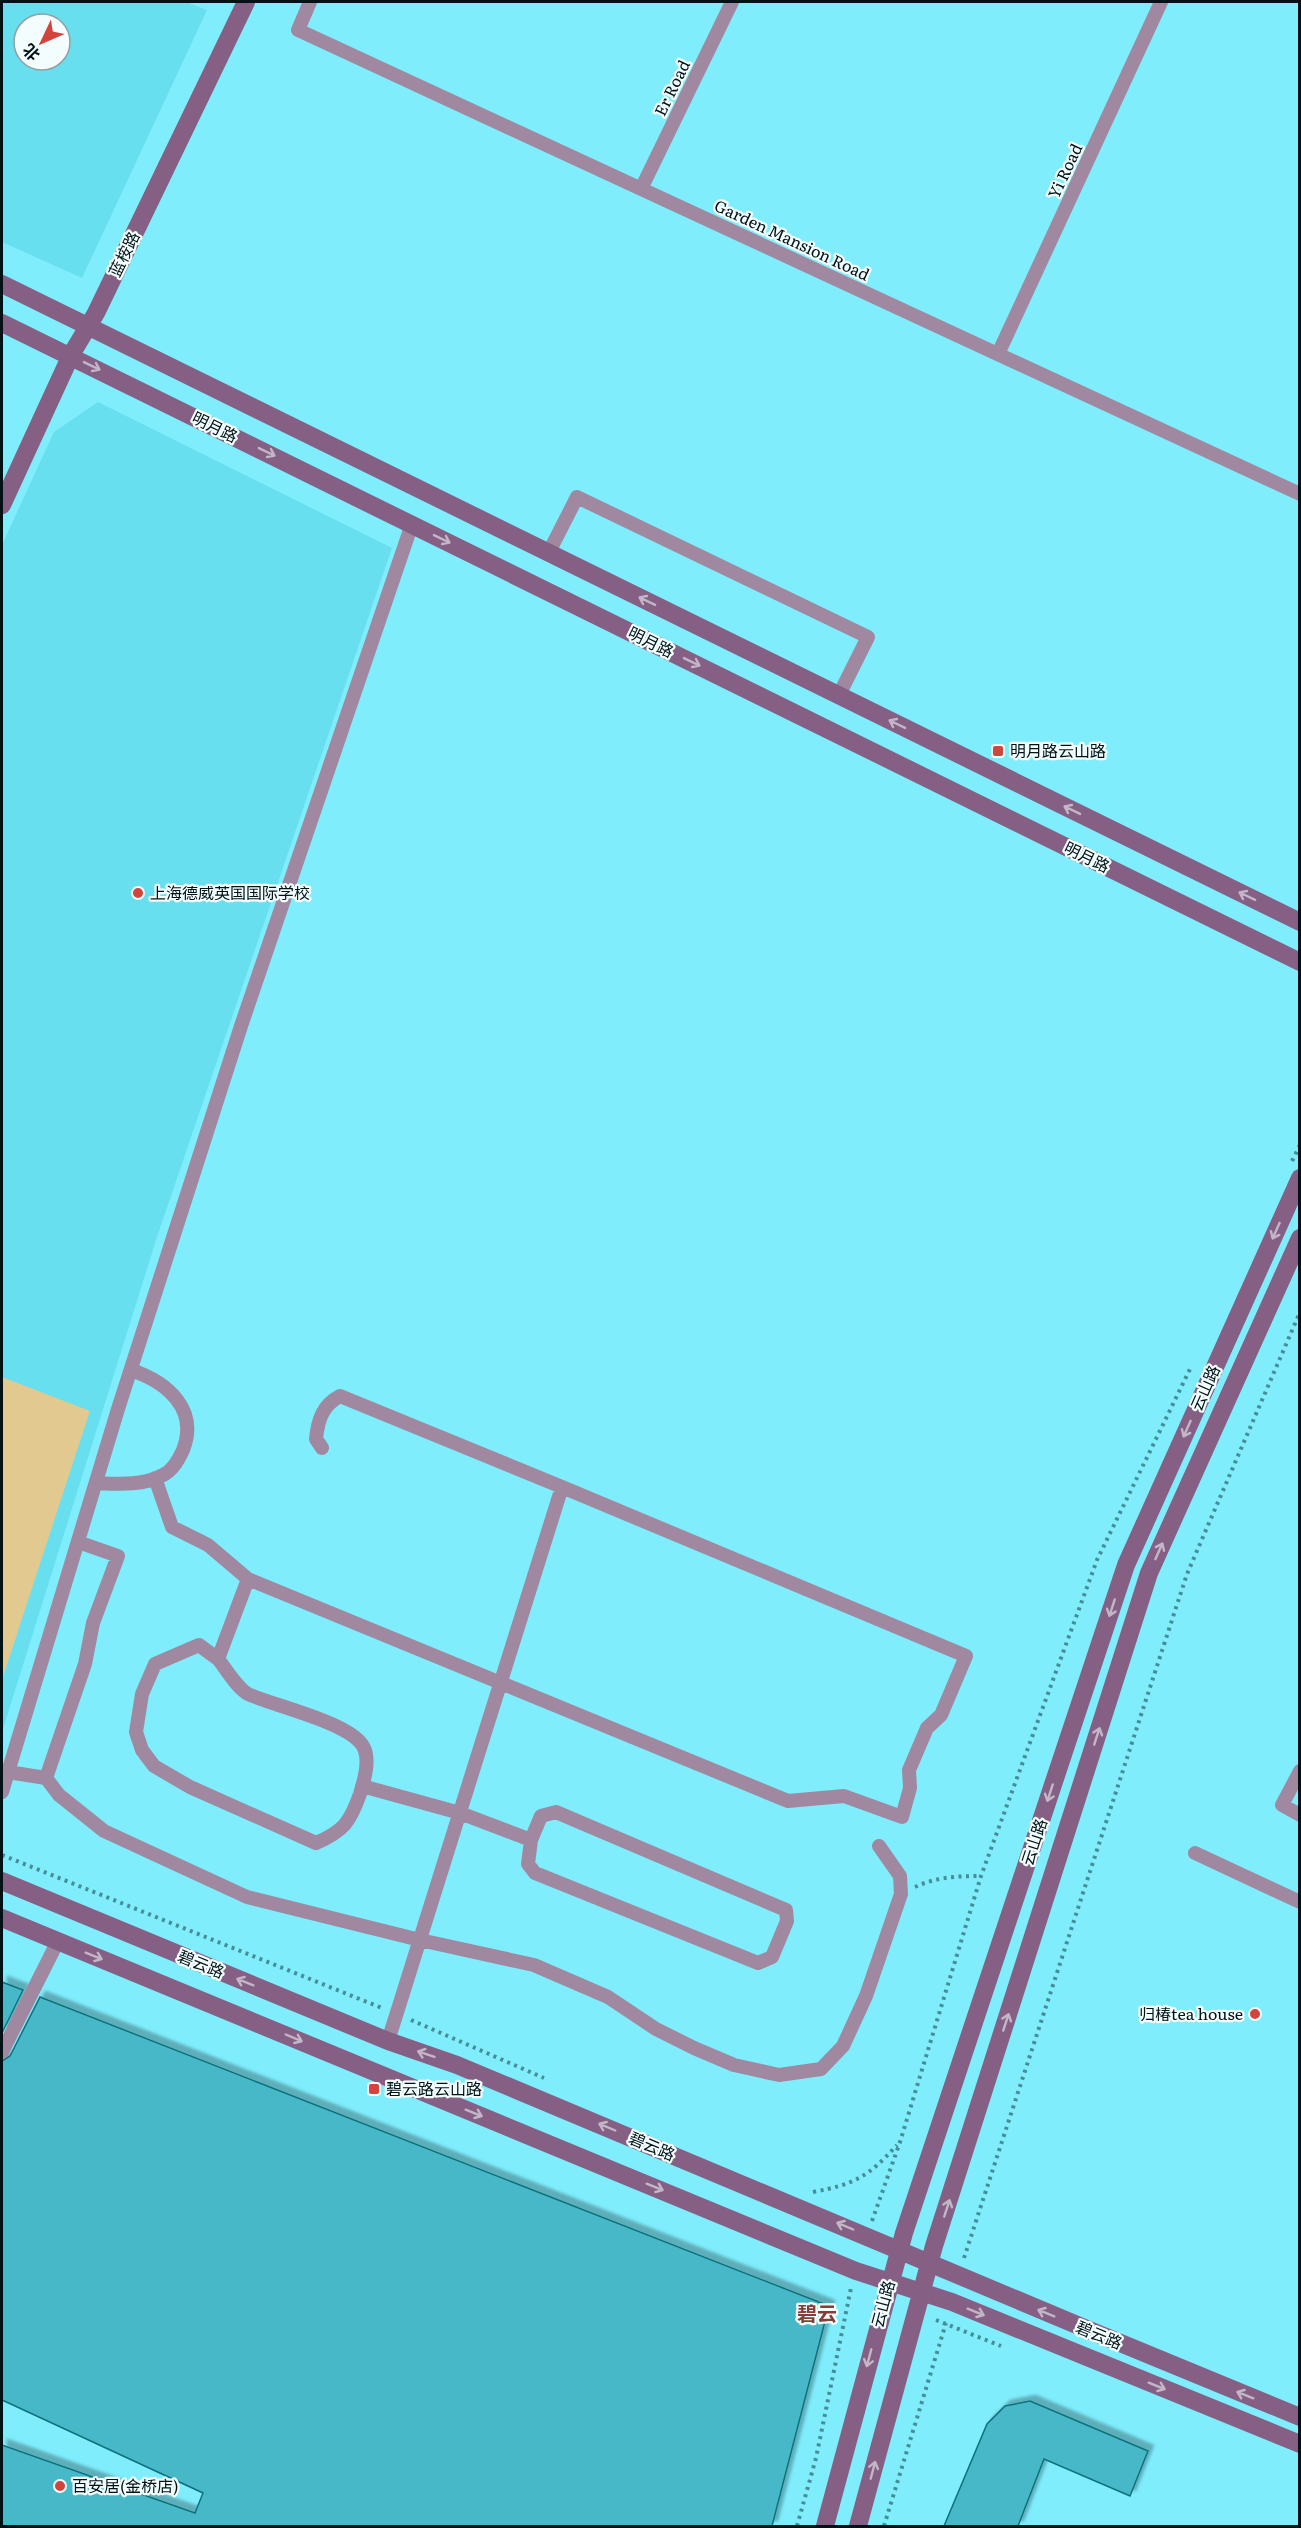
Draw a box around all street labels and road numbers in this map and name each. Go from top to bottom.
street label: Er Road [647,55,695,120]
street label: Yi Road [1041,139,1087,202]
street label: Garden Mansion Road [711,193,874,286]
street label: 蓝桉路 [102,227,144,280]
street label: 明月路 [189,405,242,447]
street label: 明月路 [625,620,678,662]
street label: 明月路 [1061,835,1114,877]
street label: 云山路 [1183,1361,1225,1414]
street label: 云山路 [1014,1815,1052,1868]
street label: 碧云路 [175,1943,228,1983]
street label: 碧云路 [626,2125,679,2166]
street label: 云山路 [864,2277,900,2330]
street label: 碧云路 [1073,2314,1126,2354]

